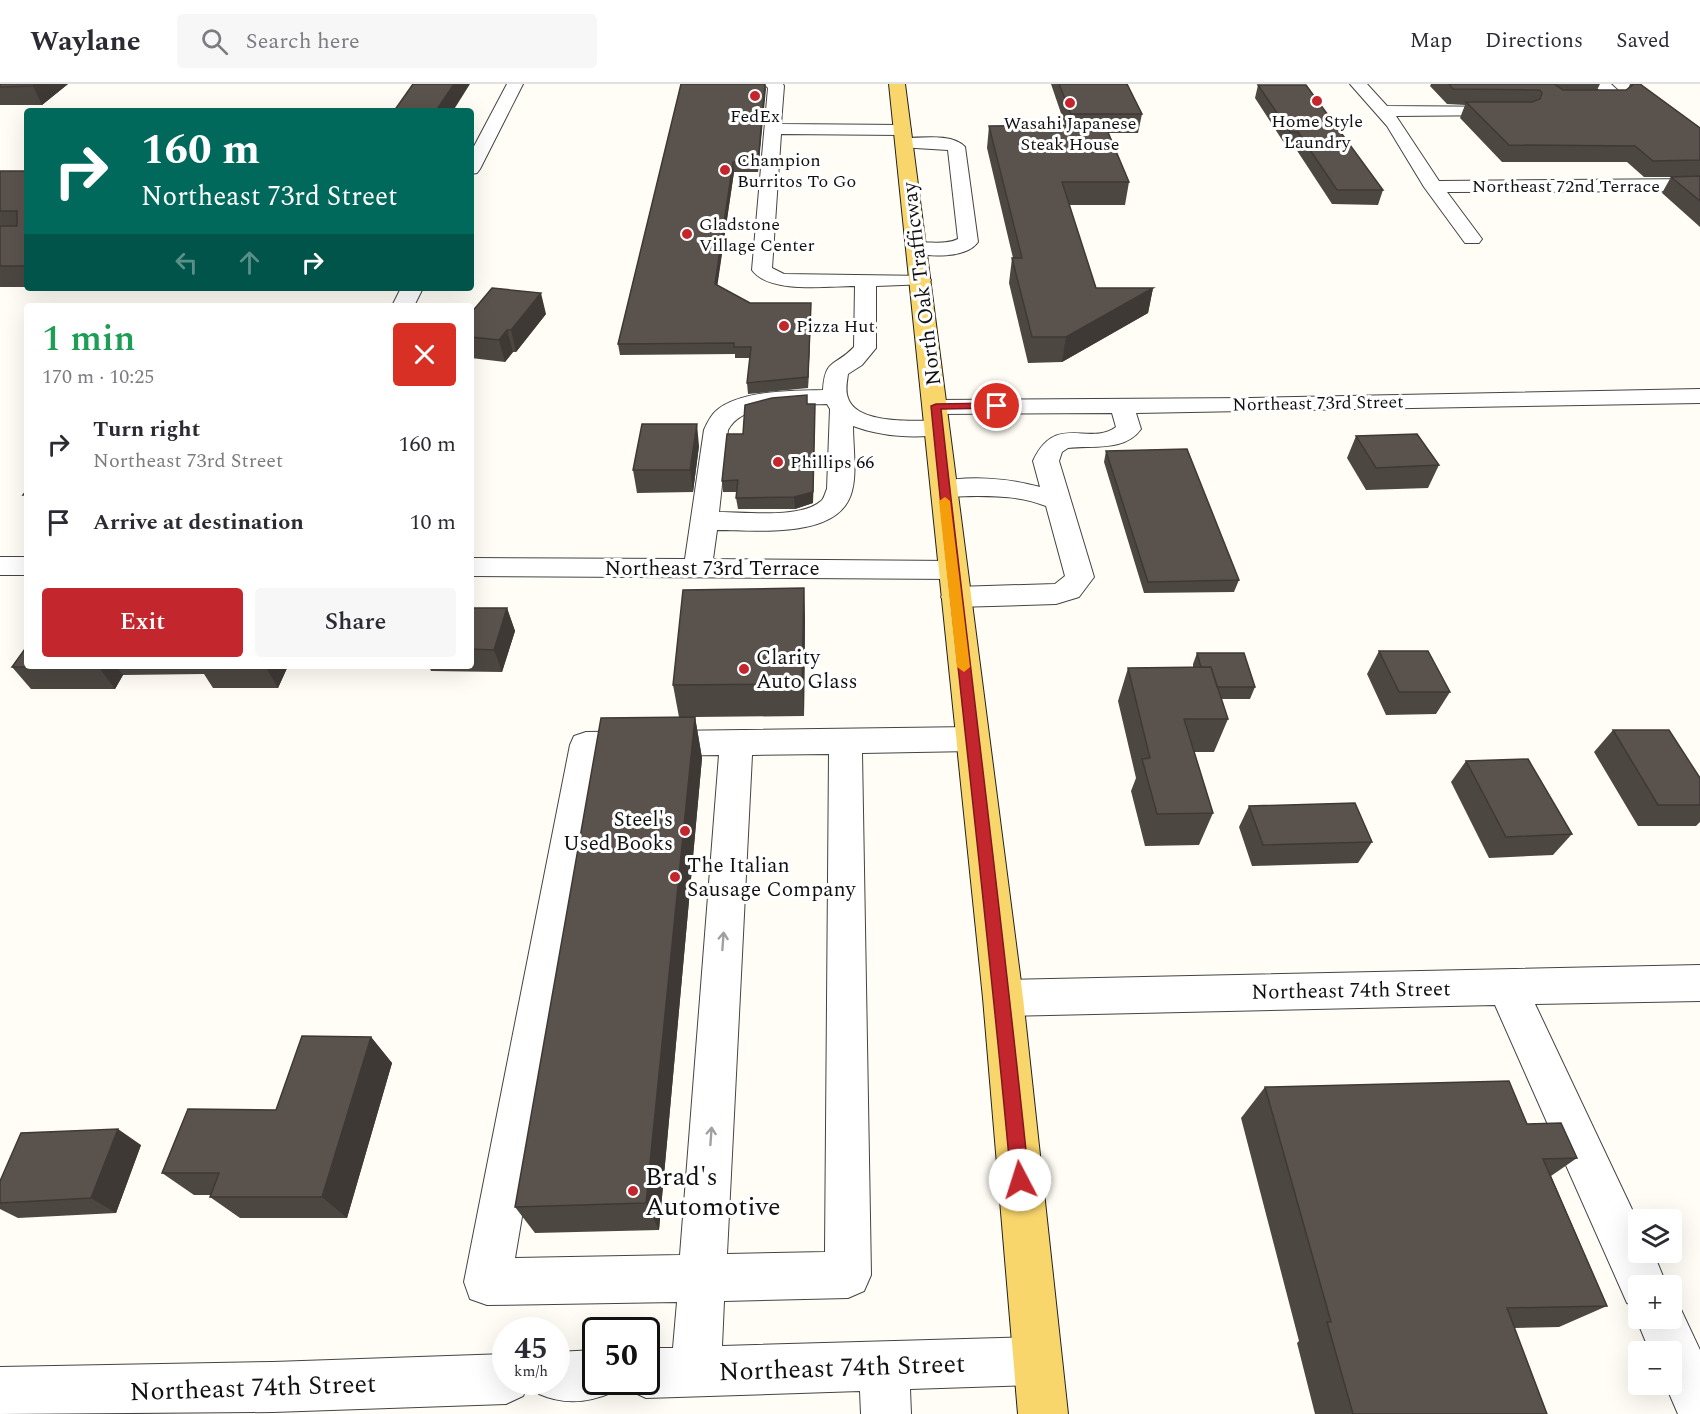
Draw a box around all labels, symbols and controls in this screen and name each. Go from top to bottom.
search box [177,14,597,68]
text: Waylane [30,20,141,63]
icon: search [198,25,231,58]
text: Search here [246,25,360,58]
text: Map [1410,25,1452,57]
text: Directions [1485,25,1583,57]
text: Saved [1616,25,1670,57]
marker: FedEx [748,89,762,103]
marker: Home Style Laundry [1310,94,1324,108]
marker: Wasahi Japanese Steak House [1063,96,1077,110]
place label: FedEx [730,103,780,130]
place label: Home Style Laundry [1271,108,1363,156]
place label: Wasahi Japanese Steak House [1003,110,1137,158]
text: 160 m [141,119,260,182]
icon: right [42,132,120,210]
place label: Champion Burritos To Go [737,147,856,195]
marker: Champion Burritos To Go [718,163,732,177]
street label: Northeast 72nd Terrace [1472,173,1660,200]
text: Northeast 73rd Street [141,176,398,218]
street label: North Oak Trafficway [894,179,950,387]
place label: Gladstone Village Center [699,211,815,259]
marker: Gladstone Village Center [680,227,694,241]
icon: left [170,246,203,279]
icon: ahead [233,246,266,279]
icon: right [296,246,329,279]
text: 1 min [42,312,135,367]
place label: Pizza Hut [796,313,875,340]
marker: Pizza Hut [777,319,791,333]
button: close [393,323,456,386]
text: 170 m · 10:25 [42,362,154,392]
pin [971,380,1022,431]
icon: arrive [980,389,1013,422]
street label: Northeast 73rd Street [1232,389,1404,418]
text: Turn right [93,413,200,446]
icon: right [42,428,75,461]
text: 160 m [399,428,456,461]
text: Northeast 73rd Street [93,446,283,476]
place label: Phillips 66 [790,449,874,476]
marker: Phillips 66 [771,455,785,469]
icon: arrive [42,506,75,539]
text: Arrive at destination [93,506,304,539]
text: 10 m [410,506,456,539]
street label: Northeast 73rd Terrace [604,553,820,585]
button: Exit [42,588,243,657]
button: Share [255,588,456,657]
place label: Clarity Auto Glass [756,642,858,698]
marker: Clarity Auto Glass [737,662,751,676]
place label: Steel's Used Books [563,804,673,860]
marker: Steel's Used Books [678,824,692,838]
place label: The Italian Sausage Company [687,850,856,906]
marker: The Italian Sausage Company [668,870,682,884]
one-way arrow [718,931,729,951]
street label: Northeast 74th Street [1251,973,1451,1009]
one-way arrow [705,1126,716,1146]
position arrow [988,1148,1052,1212]
place label: Brad's Automotive [645,1157,781,1227]
marker: Brad's Automotive [626,1184,640,1198]
map controls [1628,1209,1682,1395]
button: layers [1628,1209,1682,1263]
button: + [1628,1275,1682,1329]
speed limit sign: 50 [582,1317,660,1395]
text: 45 [514,1326,548,1372]
button: − [1628,1341,1682,1395]
street label: Northeast 74th Street [718,1344,966,1392]
text: km/h [514,1360,548,1383]
street label: Northeast 74th Street [129,1364,377,1412]

